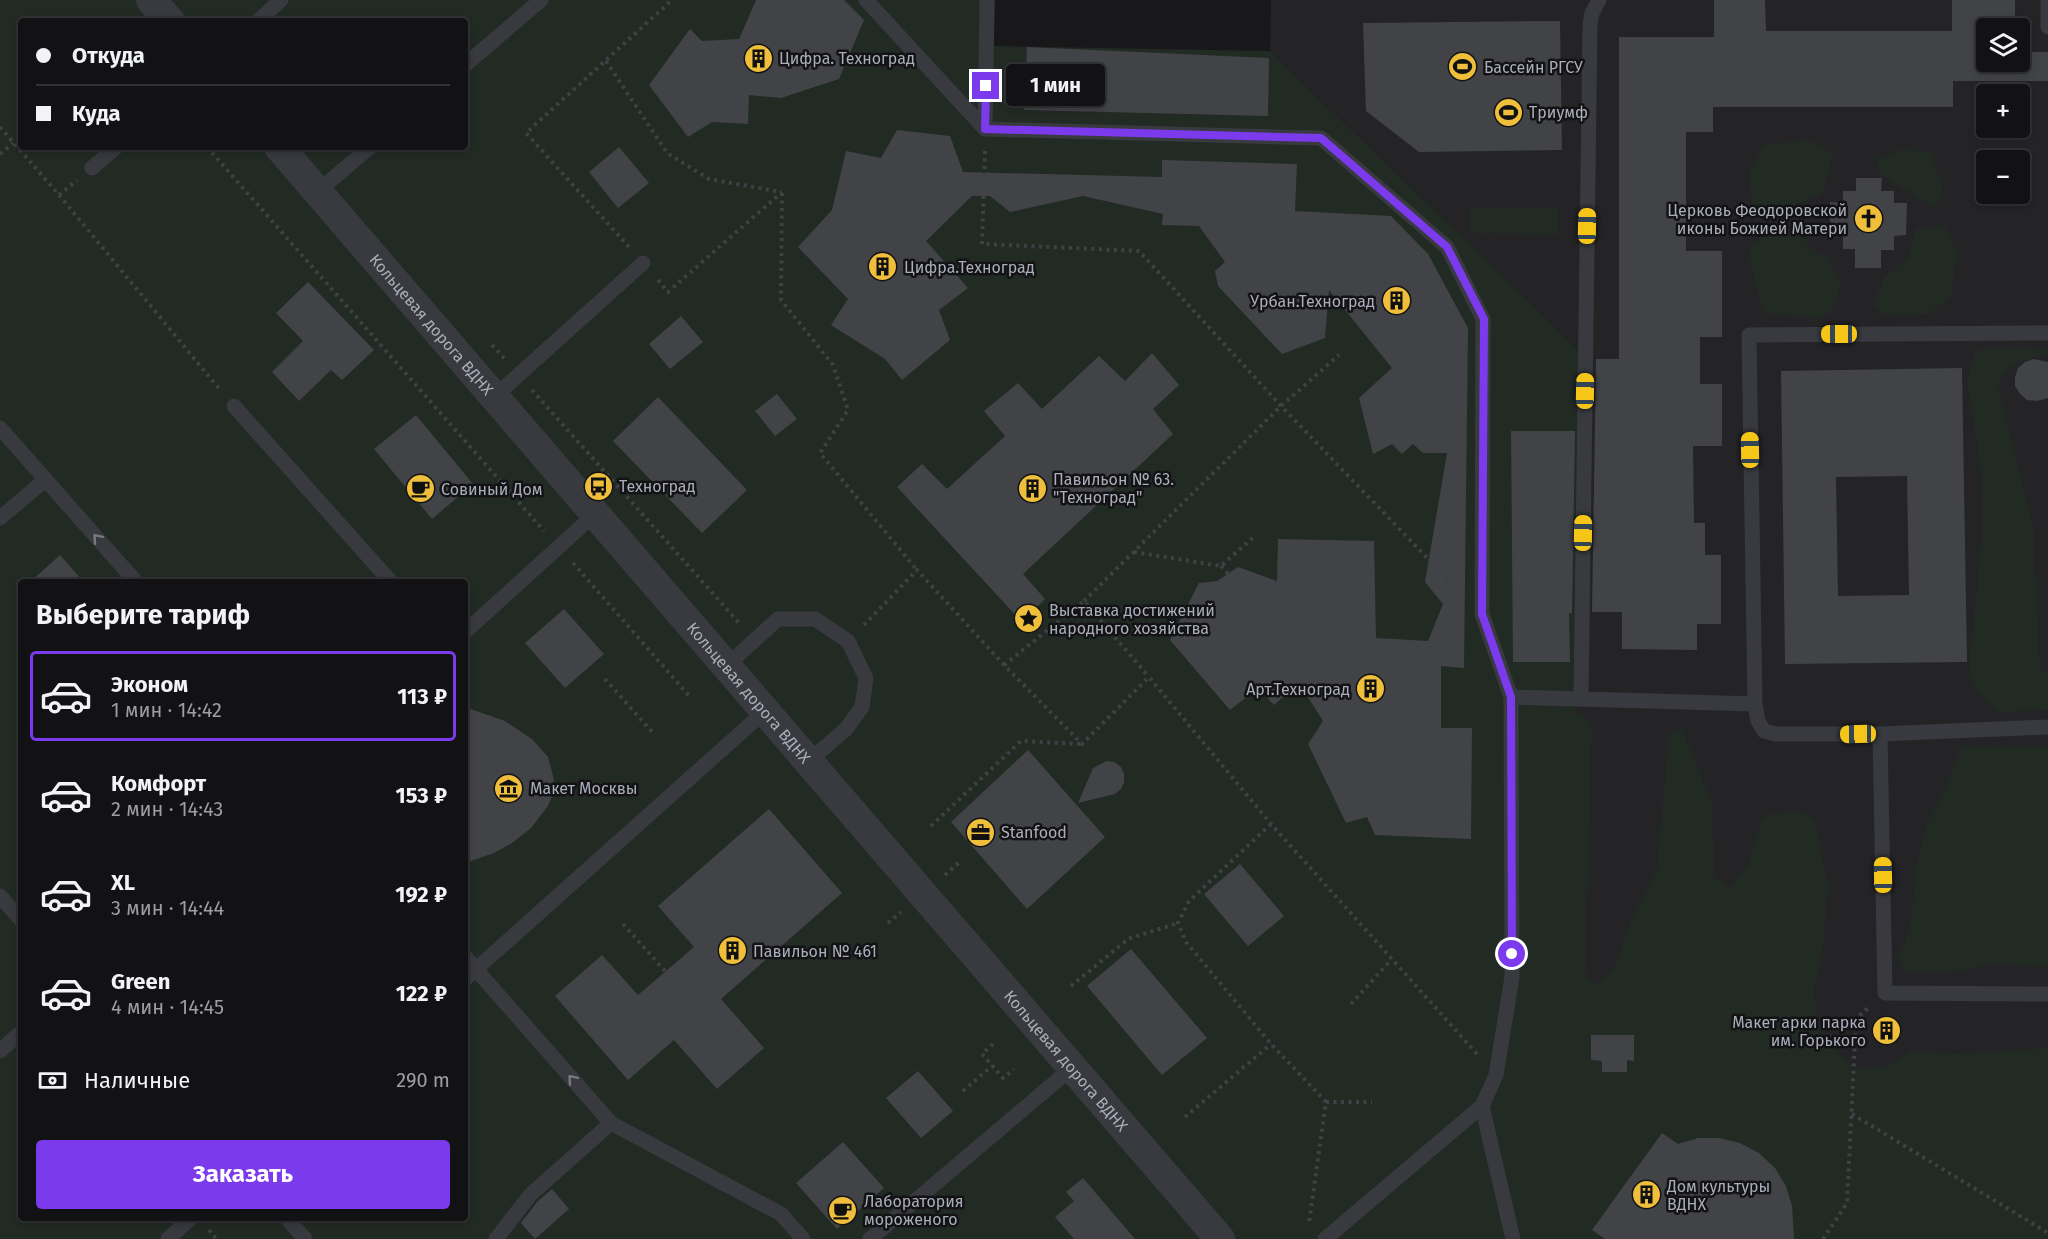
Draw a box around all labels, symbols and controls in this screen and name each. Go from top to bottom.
map controls [1976,18,2030,204]
button: layers [1976,18,2030,72]
text: Откуда [72,42,145,69]
building icon: Цифра. Техноград [742,42,774,74]
place label: Цифра. Техноград [779,49,915,68]
sports icon: Бассейн РГСУ [1447,51,1479,83]
place label: Бассейн РГСУ [1484,58,1583,77]
callout: 1 мин [1007,65,1106,107]
route end [972,72,999,99]
text: 1 мин [1030,73,1081,97]
button: + [1976,84,2030,138]
sports icon: Триумф [1492,96,1524,128]
text: Куда [72,100,121,127]
place label: Триумф [1529,103,1588,122]
button: − [1976,150,2030,204]
place label: Церковь Феодоровской иконы Божией Матери [1667,201,1847,238]
church icon: Церковь Феодоровской иконы Божией Матери [1852,203,1884,235]
car [1578,208,1596,244]
street label: Кольцевая дорога ВДНХ [365,250,498,399]
building icon: Цифра.Техноград [867,251,899,283]
place label: Цифра.Техноград [904,258,1035,277]
building icon: Урбан.Техноград [1380,285,1412,317]
place label: Урбан.Техноград [1250,292,1375,311]
car [1821,325,1857,343]
car [1576,373,1594,409]
car [1741,432,1759,468]
bus stop icon: Техноград [582,470,614,502]
place label: Павильон № 63. "Техноград" [1053,470,1174,507]
building icon: Павильон № 63. "Техноград" [1016,472,1048,504]
cafe icon: Совиный Дом [404,473,436,505]
place label: Техноград [619,477,695,496]
place label: Совиный Дом [441,480,543,499]
car [1574,515,1592,551]
one-way arrow [93,534,104,545]
text: Выберите тариф [36,599,250,631]
place label: Выставка достижений народного хозяйства [1049,601,1215,638]
place icon: Выставка достижений народного хозяйства [1012,603,1044,635]
street label: Кольцевая дорога ВДНХ [683,618,815,767]
icon: car [39,669,93,723]
text: Эконом [111,671,188,698]
building icon: Арт.Техноград [1355,673,1387,705]
place label: Арт.Техноград [1246,680,1350,699]
text: 113 ₽ [397,683,447,710]
text: 1 мин · 14:42 [111,698,222,722]
car [1840,725,1876,743]
icon: car [39,768,93,822]
text: Комфорт [111,770,206,797]
museum icon: Макет Москвы [493,772,525,804]
place label: Макет Москвы [530,779,638,798]
text: 153 ₽ [395,782,447,809]
text: 2 мин · 14:43 [111,797,223,821]
office icon: Stanfood [964,816,996,848]
place label: Stanfood [1001,823,1067,842]
car [1874,857,1892,893]
icon: car [39,867,93,921]
text: XL [111,869,135,896]
text: 192 ₽ [395,881,447,908]
text: 3 мин · 14:44 [111,896,224,920]
building icon: Павильон № 461 [716,935,748,967]
route start [1498,940,1525,967]
place label: Павильон № 461 [753,942,877,961]
icon: car [39,966,93,1020]
text: Green [111,968,170,995]
text: 122 ₽ [396,980,447,1007]
street label: Кольцевая дорога ВДНХ [1000,987,1132,1136]
text: 4 мин · 14:45 [111,995,224,1019]
place label: Макет арки парка им. Горького [1732,1013,1866,1050]
building icon: Макет арки парка им. Горького [1871,1015,1903,1047]
icon: cash [36,1064,69,1097]
text: Наличные [84,1067,190,1094]
text: 290 m [396,1068,450,1092]
one-way arrow [568,1075,579,1086]
button: Заказать [36,1140,450,1209]
place label: Дом культуры ВДНХ [1666,1177,1770,1214]
building icon: Дом культуры ВДНХ [1630,1179,1662,1211]
place label: Лаборатория мороженого [864,1192,964,1229]
cafe icon: Лаборатория мороженого [827,1194,859,1226]

